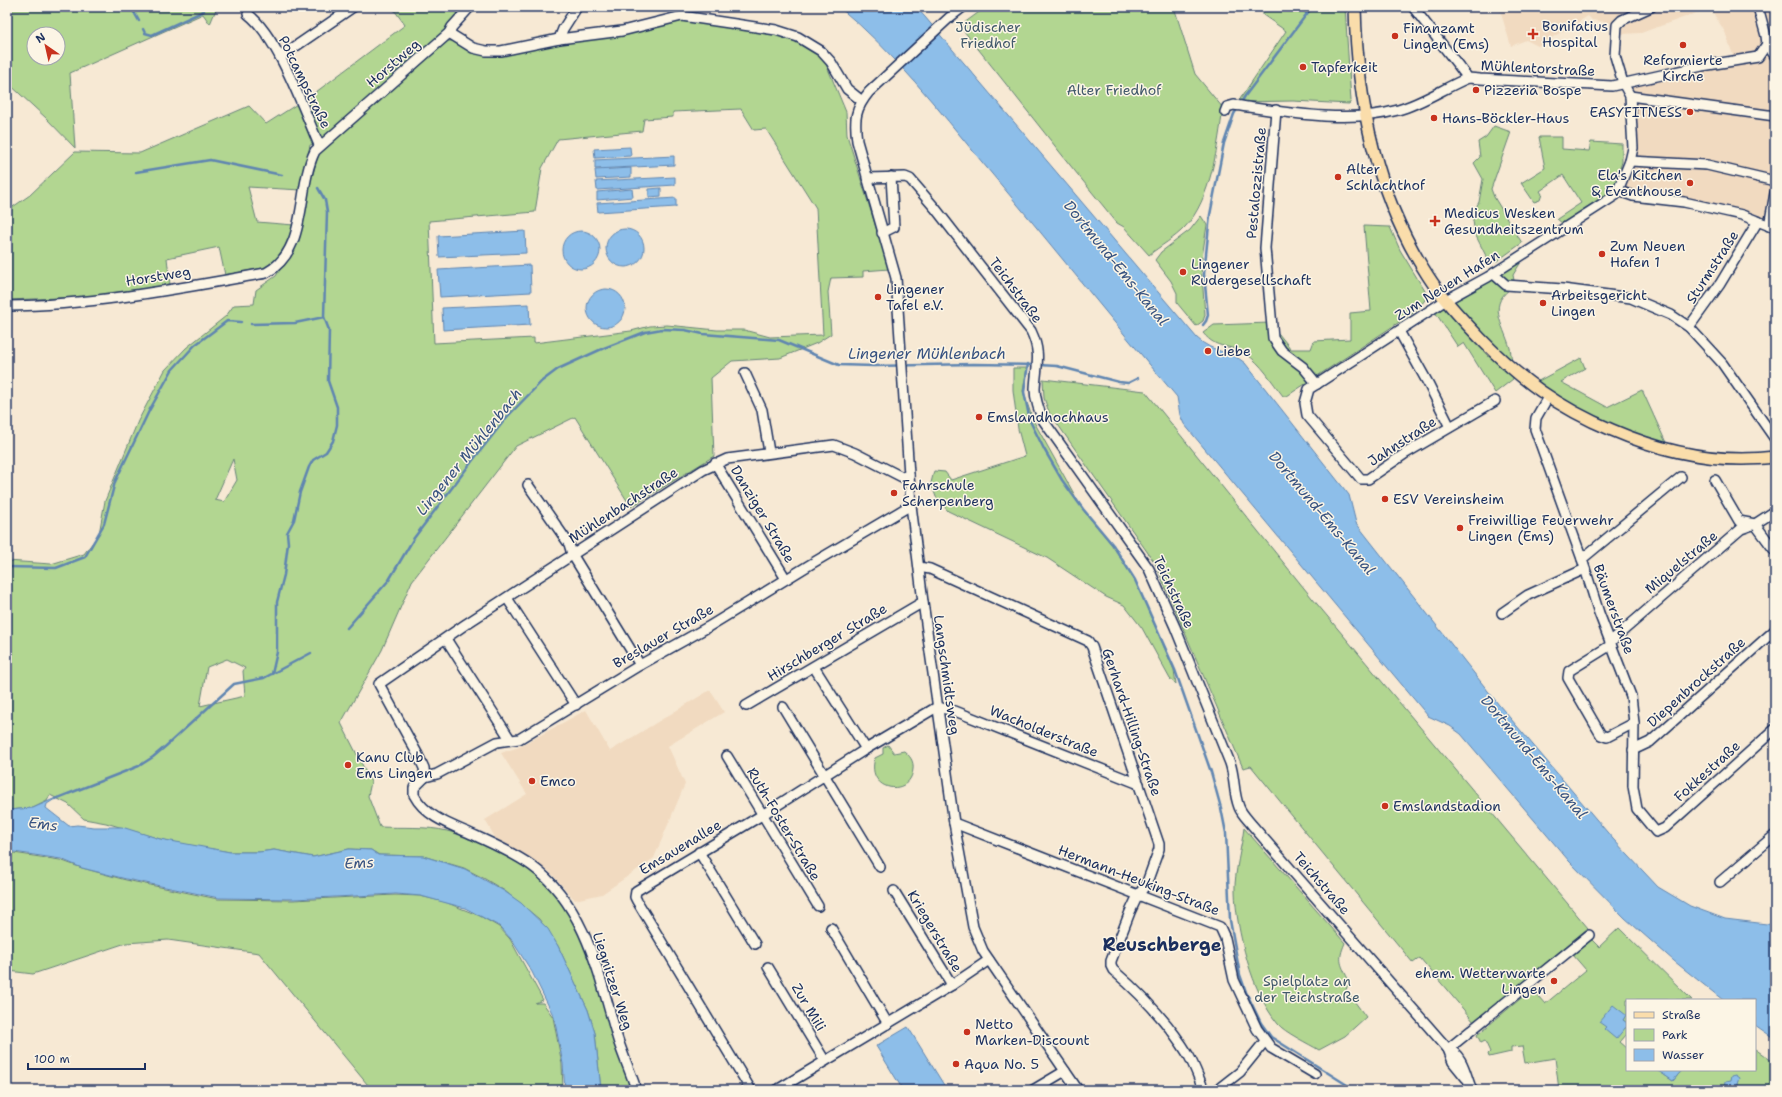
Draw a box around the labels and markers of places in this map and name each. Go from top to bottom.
place label: Bonifatius Hospital [1542,17,1608,51]
place label: Finanzamt Lingen (Ems) [1403,19,1489,53]
marker: Bonifatius Hospital [1527,28,1539,40]
marker: Finanzamt Lingen (Ems) [1390,31,1400,41]
marker: Reformierte Kirche [1678,40,1688,50]
place label: Reformierte Kirche [1643,51,1723,85]
place label: Tapferkeit [1311,58,1378,76]
marker: Tapferkeit [1298,62,1308,72]
place label: Pizzeria Bospe [1484,81,1582,99]
marker: Pizzeria Bospe [1471,85,1481,95]
place label: EASYFITNESS [1589,103,1682,121]
marker: EASYFITNESS [1685,107,1695,117]
place label: Hans-Böckler-Haus [1442,109,1570,127]
marker: Hans-Böckler-Haus [1429,113,1439,123]
place label: Alter Schlachthof [1346,160,1426,194]
place label: Ela's Kitchen & Eventhouse [1592,166,1682,200]
marker: Alter Schlachthof [1333,172,1343,182]
marker: Ela's Kitchen & Eventhouse [1685,178,1695,188]
place label: Medicus Wesken Gesundheitszentrum [1444,204,1584,238]
marker: Medicus Wesken Gesundheitszentrum [1429,215,1441,227]
place label: Zum Neuen Hafen 1 [1610,237,1686,271]
marker: Zum Neuen Hafen 1 [1597,249,1607,259]
place label: Lingener Rudergesellschaft [1191,255,1312,289]
marker: Lingener Rudergesellschaft [1178,267,1188,277]
place label: Lingener Tafel e.V. [886,280,945,314]
place label: Arbeitsgericht Lingen [1551,286,1647,320]
marker: Lingener Tafel e.V. [873,292,883,302]
marker: Arbeitsgericht Lingen [1538,298,1548,308]
place label: Liebe [1216,342,1251,360]
marker: Liebe [1203,346,1213,356]
place label: Emslandhochhaus [987,408,1109,426]
marker: Emslandhochhaus [974,412,984,422]
place label: Fahrschule Scherpenberg [902,476,994,510]
marker: Fahrschule Scherpenberg [889,488,899,498]
place label: ESV Vereinsheim [1393,490,1504,508]
marker: ESV Vereinsheim [1380,494,1390,504]
place label: Freiwillige Feuerwehr Lingen (Ems) [1468,511,1614,545]
marker: Freiwillige Feuerwehr Lingen (Ems) [1455,523,1465,533]
place label: Kanu Club Ems Lingen [356,748,433,782]
marker: Kanu Club Ems Lingen [343,760,353,770]
place label: Emco [540,772,576,790]
marker: Emco [527,776,537,786]
place label: Emslandstadion [1393,797,1501,815]
marker: Emslandstadion [1380,801,1390,811]
place label: ehem. Wetterwarte Lingen [1415,964,1546,998]
marker: ehem. Wetterwarte Lingen [1549,976,1559,986]
place label: Netto Marken-Discount [975,1015,1090,1049]
marker: Netto Marken-Discount [962,1027,972,1037]
place label: Aqua No. 5 [964,1055,1039,1073]
marker: Aqua No. 5 [951,1059,961,1069]

